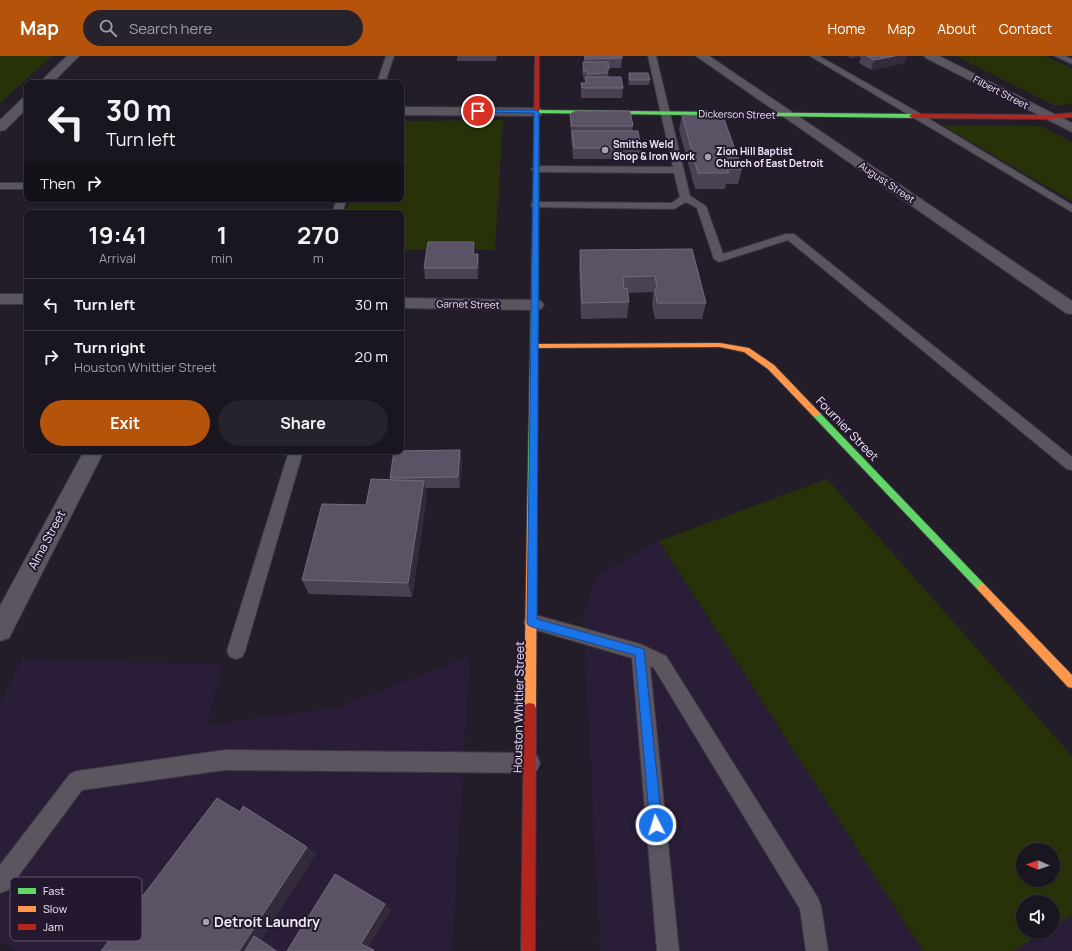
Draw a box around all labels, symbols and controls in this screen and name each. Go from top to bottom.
search box [83,10,363,46]
text: Map [20,15,59,41]
icon: search [97,17,119,39]
text: Search here [129,18,212,39]
text: Home [828,19,865,38]
text: Map [887,19,915,38]
text: About [937,19,977,38]
text: Contact [999,19,1052,38]
street label: Filbert Street [971,72,1031,112]
text: 30 m [106,91,171,129]
pin [461,94,495,128]
icon: left [40,96,92,148]
icon: arrive [467,100,489,122]
street label: Dickerson Street [698,106,776,122]
text: Turn left [106,127,176,151]
place label: Smiths Weld Shop & Iron Work [613,137,695,163]
place label: Zion Hill Baptist Church of East Detroit [716,144,824,170]
marker: Smiths Weld Shop & Iron Work [600,145,610,155]
marker: Zion Hill Baptist Church of East Detroit [703,152,713,162]
street label: August Street [856,158,918,206]
icon: right [83,172,105,194]
text: Then [40,173,75,194]
text: 19:41 [88,218,147,251]
text: 1 [217,218,227,251]
text: 270 [297,218,340,251]
text: Arrival [99,249,136,267]
text: min [211,249,233,267]
text: m [313,249,324,267]
icon: left [40,294,62,316]
text: Turn left [74,294,136,315]
text: 30 m [355,294,388,315]
street label: Garnet Street [436,296,500,312]
text: Turn right [74,337,145,358]
icon: right [40,346,62,368]
text: 20 m [355,346,388,367]
text: Houston Whittier Street [74,358,217,376]
street label: Fournier Street [812,393,883,465]
button: Exit [40,400,210,446]
button: Share [218,400,388,446]
street label: Alma Street [24,507,69,572]
street label: Houston Whittier Street [509,641,528,773]
position arrow [635,804,677,846]
north arrow [1016,843,1060,887]
map controls [1016,843,1060,939]
legend [10,877,142,941]
text: Fast [43,883,65,898]
button: sound [1016,895,1060,939]
text: Slow [43,901,68,916]
place label: Detroit Laundry [214,912,320,931]
marker: Detroit Laundry [201,917,211,927]
text: Jam [43,919,64,934]

